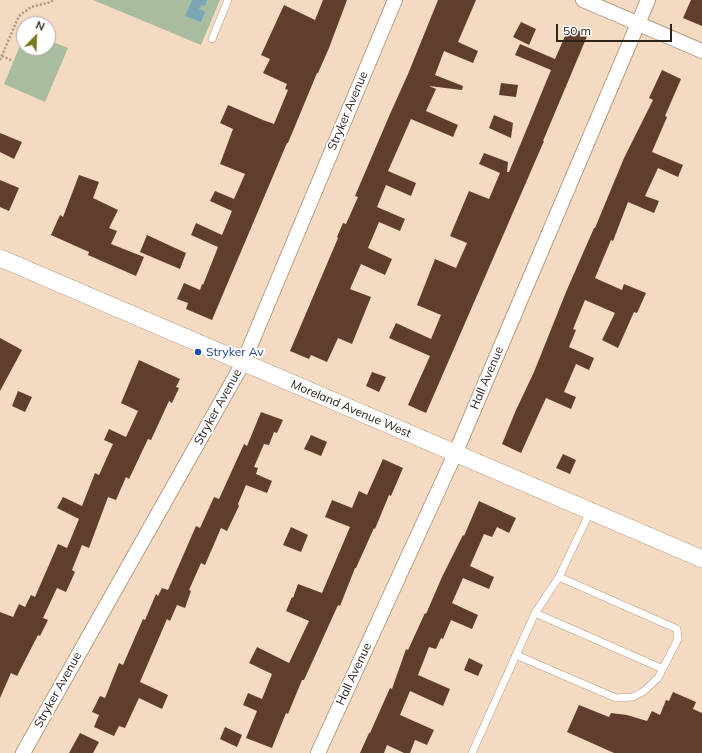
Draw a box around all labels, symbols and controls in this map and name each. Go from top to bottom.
north arrow [16,16,56,56]
scale bar [558,16,674,42]
text: N [34,18,47,34]
text: 50 m [563,23,591,38]
street label: Stryker Avenue [325,69,371,153]
street label: Hall Avenue [467,344,507,412]
place label: Stryker Av [206,345,264,359]
marker: Stryker Av [193,347,203,357]
street label: Stryker Avenue [191,367,245,447]
street label: Moreland Avenue West [289,377,413,441]
street label: Hall Avenue [333,641,375,707]
street label: Stryker Avenue [31,650,85,730]

